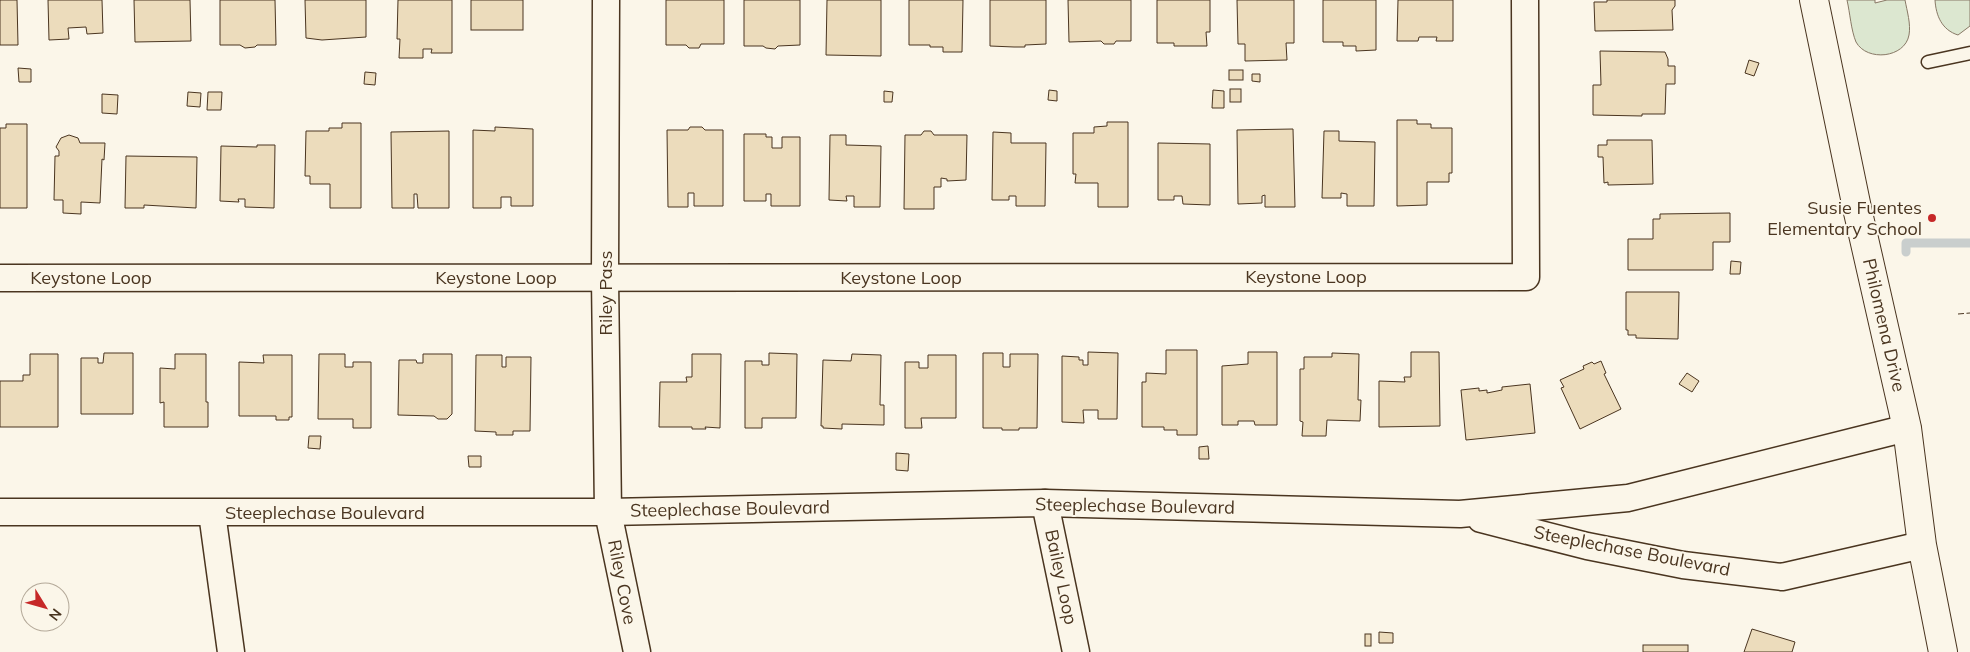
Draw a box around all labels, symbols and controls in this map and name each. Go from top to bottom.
place label: Susie Fuentes Elementary School [1767,196,1922,240]
marker: Susie Fuentes Elementary School [1926,212,1938,224]
street label: Riley Pass [594,250,617,335]
street label: Philomena Drive [1858,256,1911,394]
street label: Keystone Loop [1245,265,1367,288]
street label: Keystone Loop [30,266,152,289]
street label: Keystone Loop [435,266,557,289]
street label: Keystone Loop [840,266,962,289]
street label: Steeplechase Boulevard [1035,492,1235,519]
street label: Steeplechase Boulevard [630,495,830,522]
street label: Steeplechase Boulevard [225,501,425,524]
street label: Steeplechase Boulevard [1532,520,1732,581]
street label: Bailey Loop [1040,527,1083,627]
street label: Riley Cove [603,537,642,626]
north arrow [20,582,70,632]
text: N [45,605,66,624]

